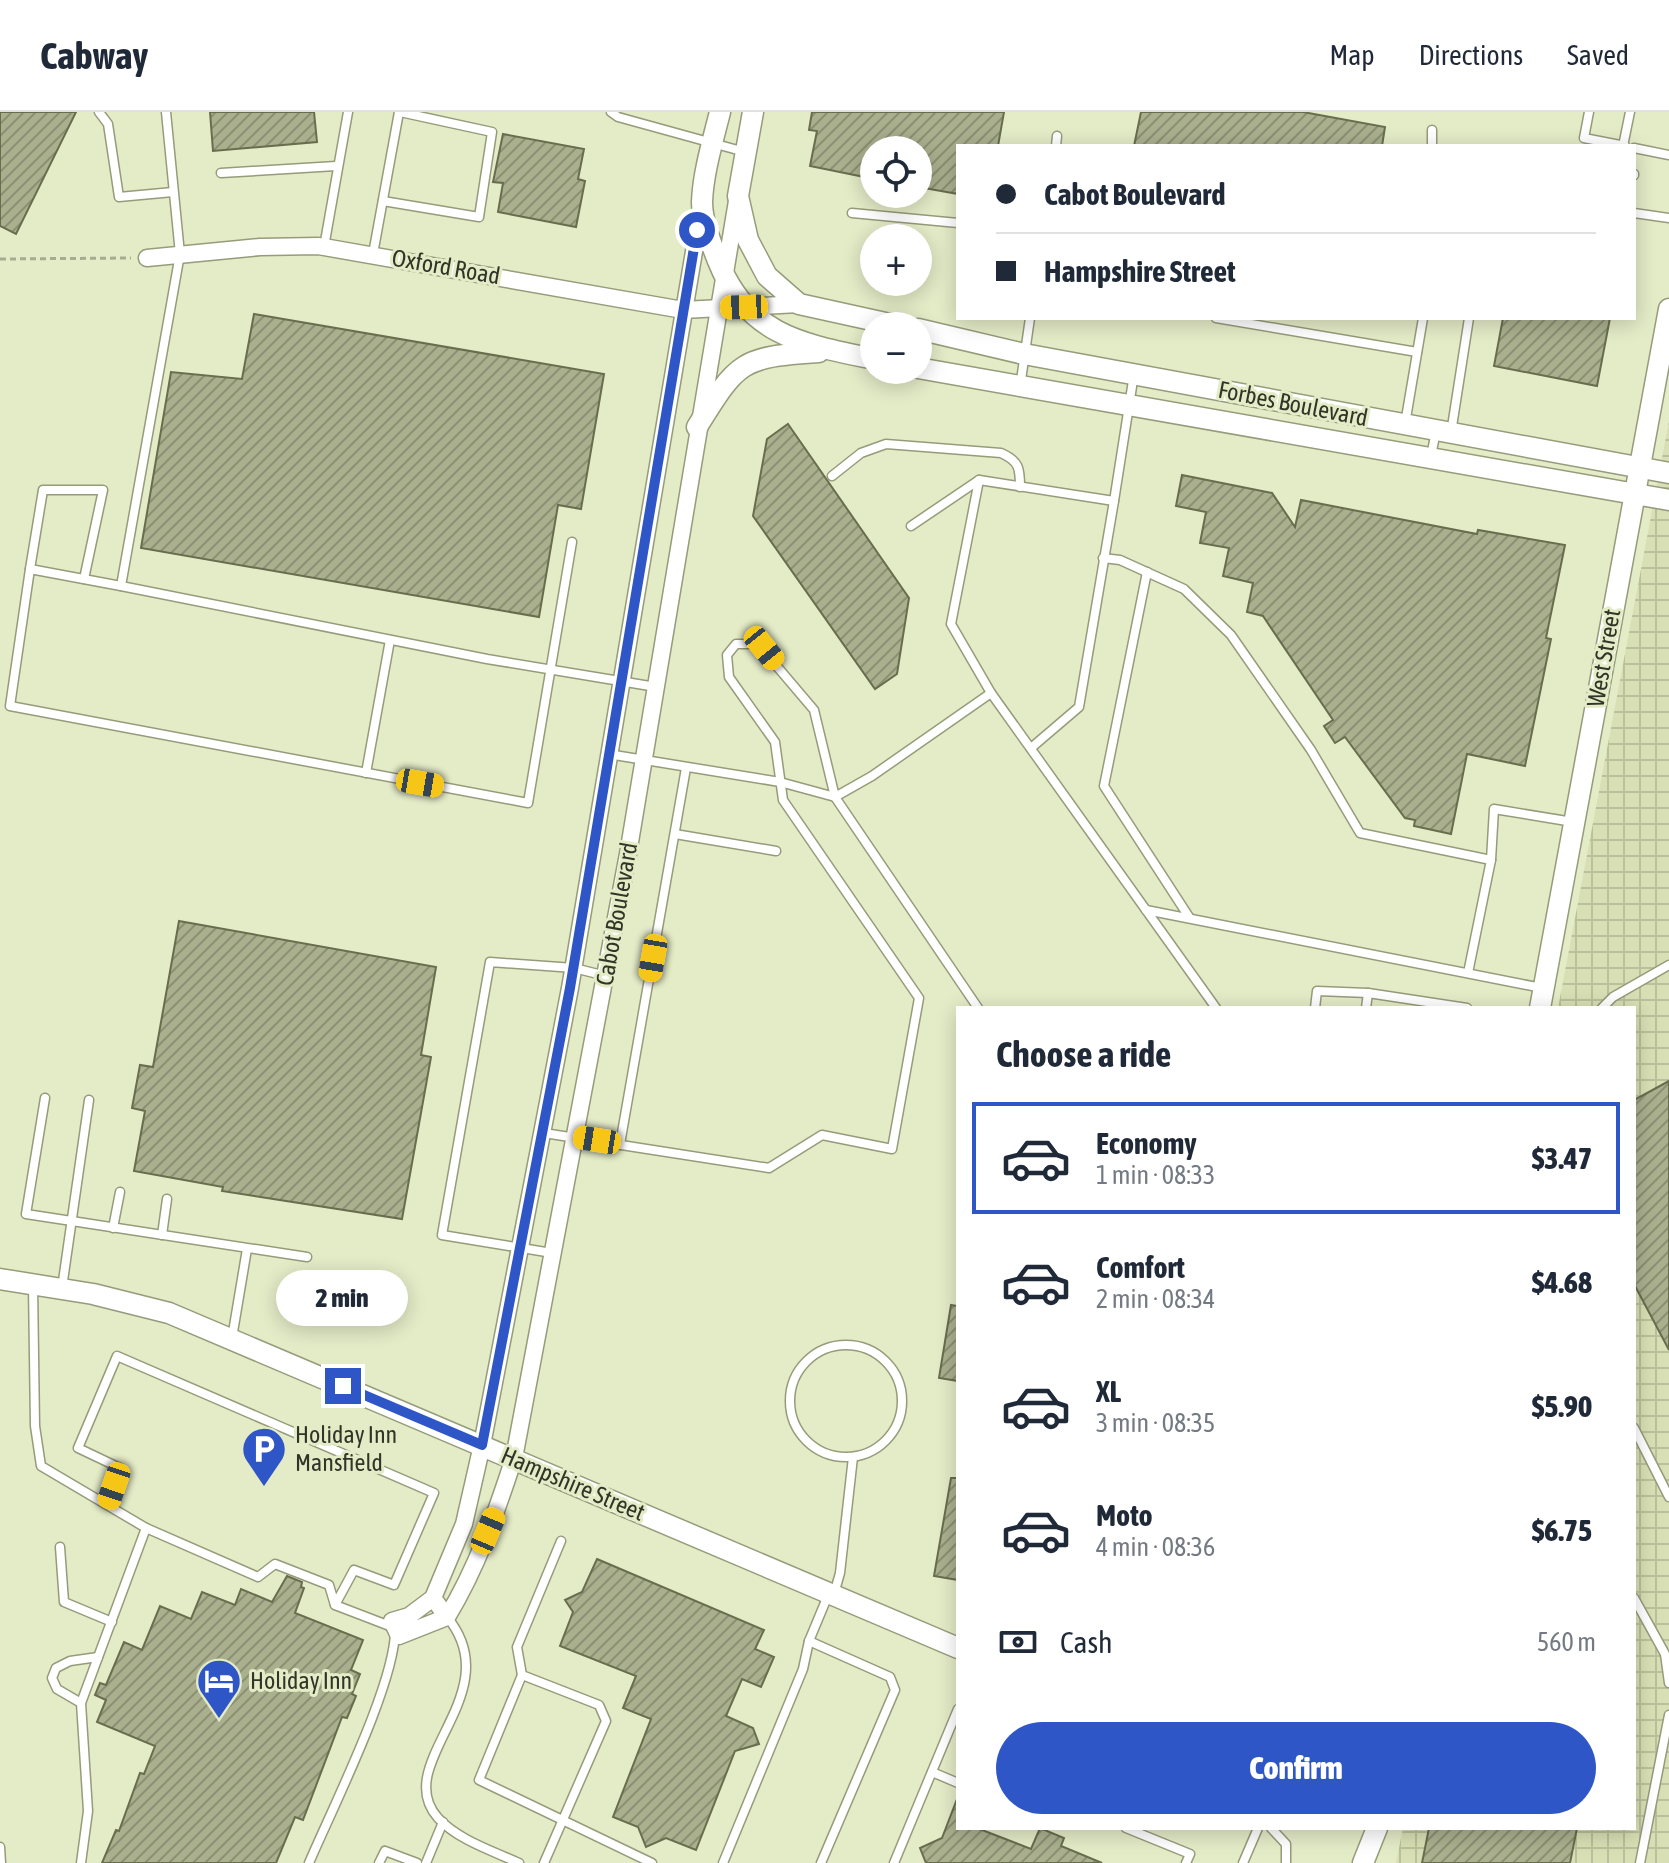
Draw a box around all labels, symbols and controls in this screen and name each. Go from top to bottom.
text: Cabway [40,34,148,77]
text: Map [1330,39,1375,71]
text: Directions [1419,39,1523,71]
text: Saved [1567,39,1629,71]
map controls [860,136,932,384]
button: locate [860,136,932,208]
text: Cabot Boulevard [1044,177,1225,211]
route start [679,212,715,248]
button: + [860,224,932,296]
street label: Oxford Road [390,244,502,289]
text: Hampshire Street [1044,254,1236,288]
car [720,294,768,320]
button: − [860,312,932,384]
street label: Forbes Boulevard [1216,376,1370,431]
street label: West Street [1582,607,1625,709]
car [740,622,788,674]
car [394,767,446,799]
street label: Cabot Boulevard [591,840,642,988]
car [637,932,669,984]
text: Choose a ride [996,1033,1171,1075]
icon: car [1000,1122,1072,1194]
car [571,1124,623,1156]
text: Economy [1096,1126,1197,1160]
text: $3.47 [1532,1141,1592,1175]
text: 1 min · 08:33 [1096,1160,1215,1190]
icon: car [1000,1246,1072,1318]
text: Comfort [1096,1250,1185,1284]
text: $4.68 [1532,1265,1592,1299]
callout: 2 min [277,1270,409,1326]
text: 2 min [315,1283,369,1313]
text: 2 min · 08:34 [1096,1284,1215,1314]
route end [325,1368,361,1404]
icon: car [1000,1370,1072,1442]
text: XL [1096,1374,1121,1408]
text: $5.90 [1532,1389,1592,1423]
text: 3 min · 08:35 [1096,1408,1215,1438]
place label: Holiday Inn Mansfield [295,1421,397,1476]
parking icon: Holiday Inn Mansfield [240,1425,288,1488]
street label: Hampshire Street [497,1441,649,1526]
car [95,1459,133,1513]
icon: car [1000,1494,1072,1566]
text: Moto [1096,1498,1153,1532]
car [468,1504,508,1558]
text: $6.75 [1532,1513,1592,1547]
text: 4 min · 08:36 [1096,1532,1215,1562]
icon: cash [996,1620,1040,1664]
text: Cash [1060,1625,1113,1659]
text: 560 m [1537,1627,1596,1657]
hotel icon: Holiday Inn [195,1657,243,1720]
place label: Holiday Inn [250,1667,352,1694]
button: Confirm [996,1722,1596,1814]

